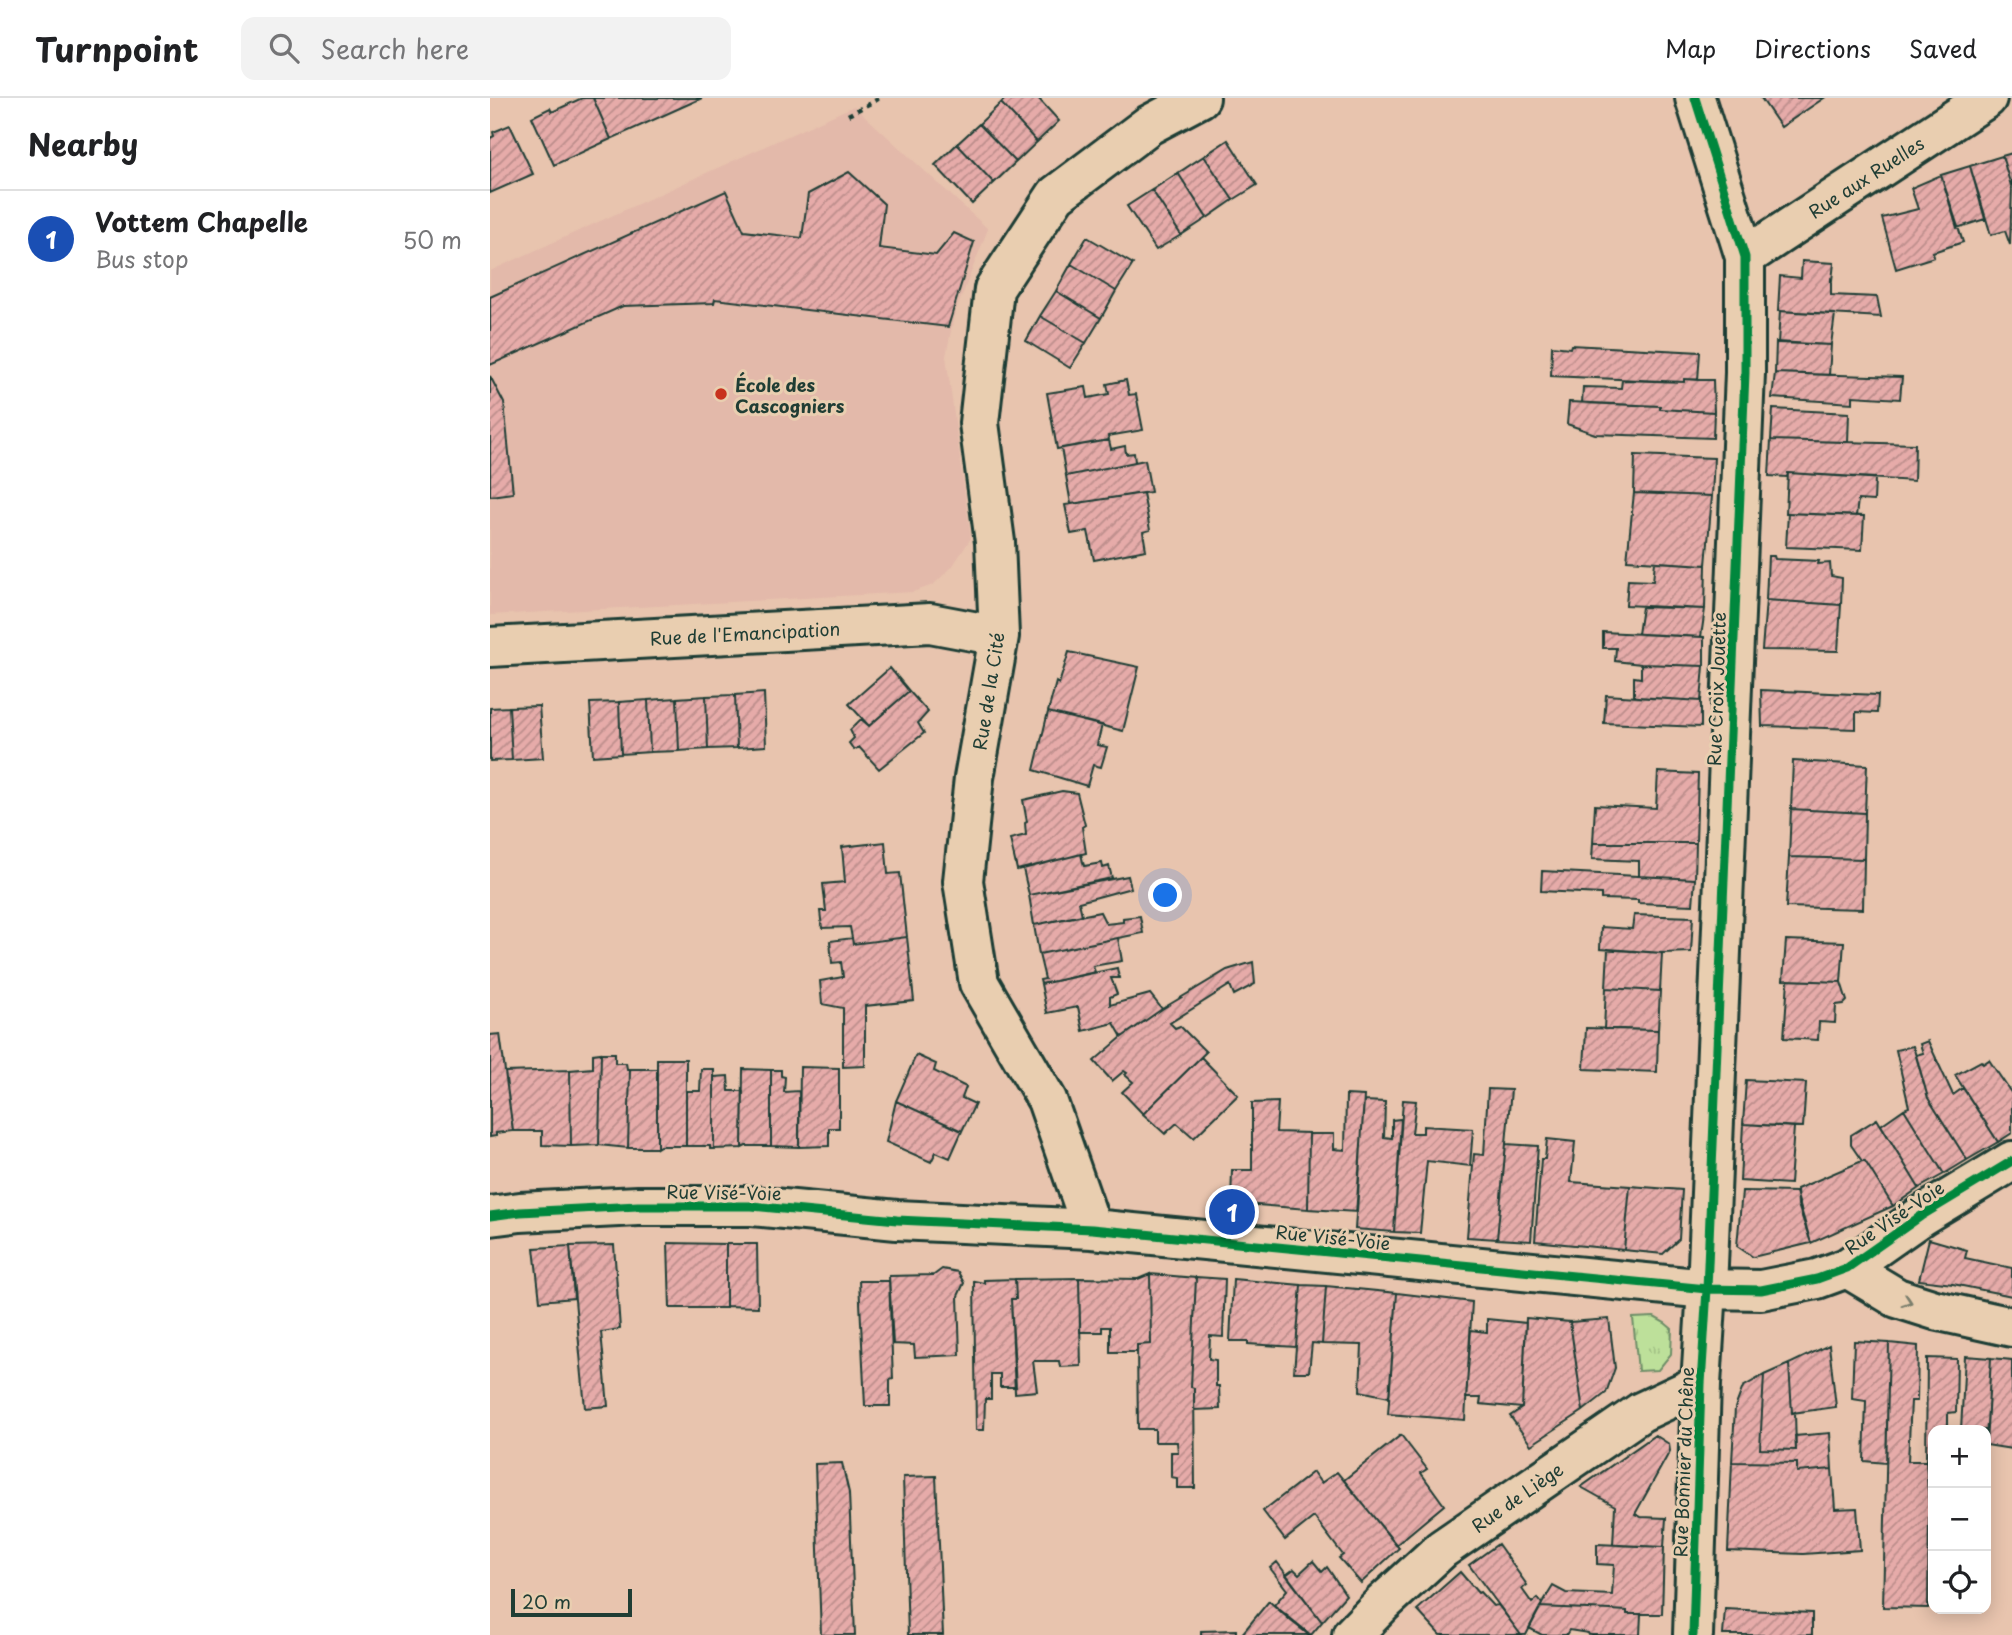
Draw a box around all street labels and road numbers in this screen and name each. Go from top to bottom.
street label: Rue aux Ruelles [1803,129,1929,225]
street label: Rue Croix Jouette [1700,611,1732,767]
street label: Rue de l'Emancipation [649,615,841,651]
street label: Rue de la Cité [965,630,1011,752]
street label: Rue Visé-Voie [1839,1174,1949,1260]
street label: Rue Visé-Voie [666,1177,782,1207]
street label: Rue Visé-Voie [1274,1218,1392,1256]
street label: Rue Bonnier du Chêne [1666,1366,1700,1558]
street label: Rue de Liège [1466,1455,1568,1539]

